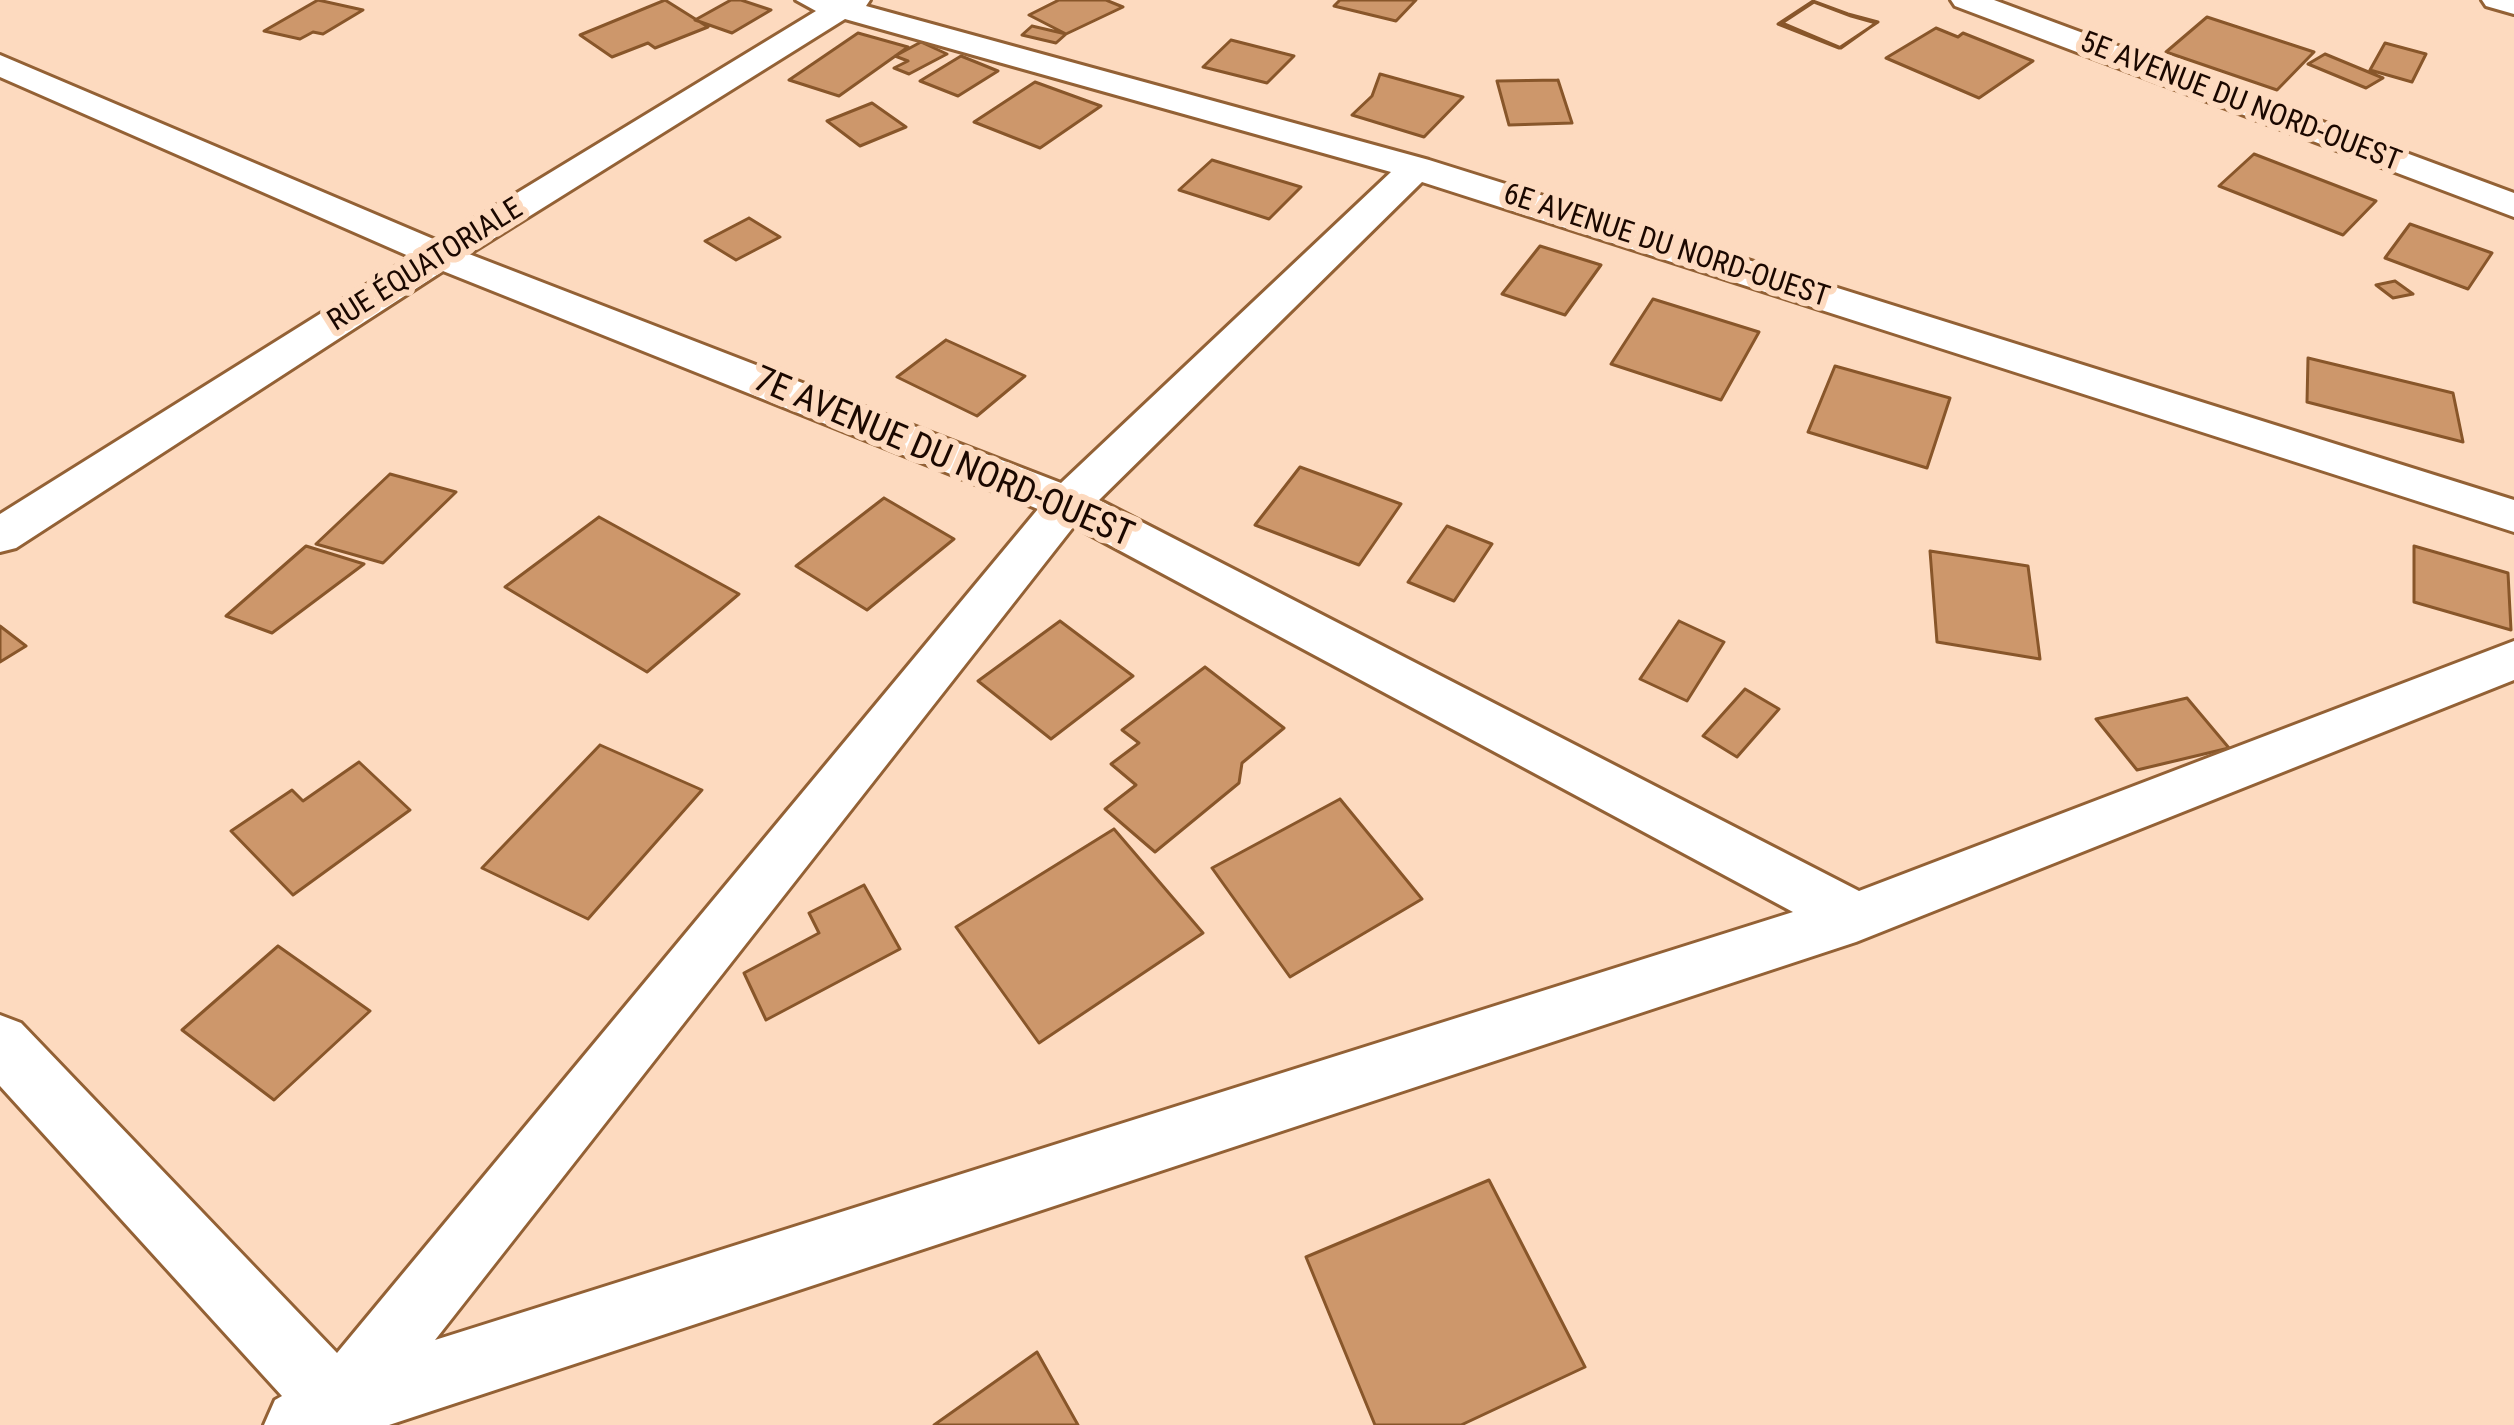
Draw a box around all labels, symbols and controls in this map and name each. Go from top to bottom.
street label: 5E AVENUE DU NORD-OUEST [2075,25,2405,181]
street label: 6E AVENUE DU NORD-OUEST [1499,177,1833,317]
street label: RUE ÉQUATORIALE [322,192,530,340]
street label: 7E AVENUE DU NORD-OUEST [746,359,1140,559]

